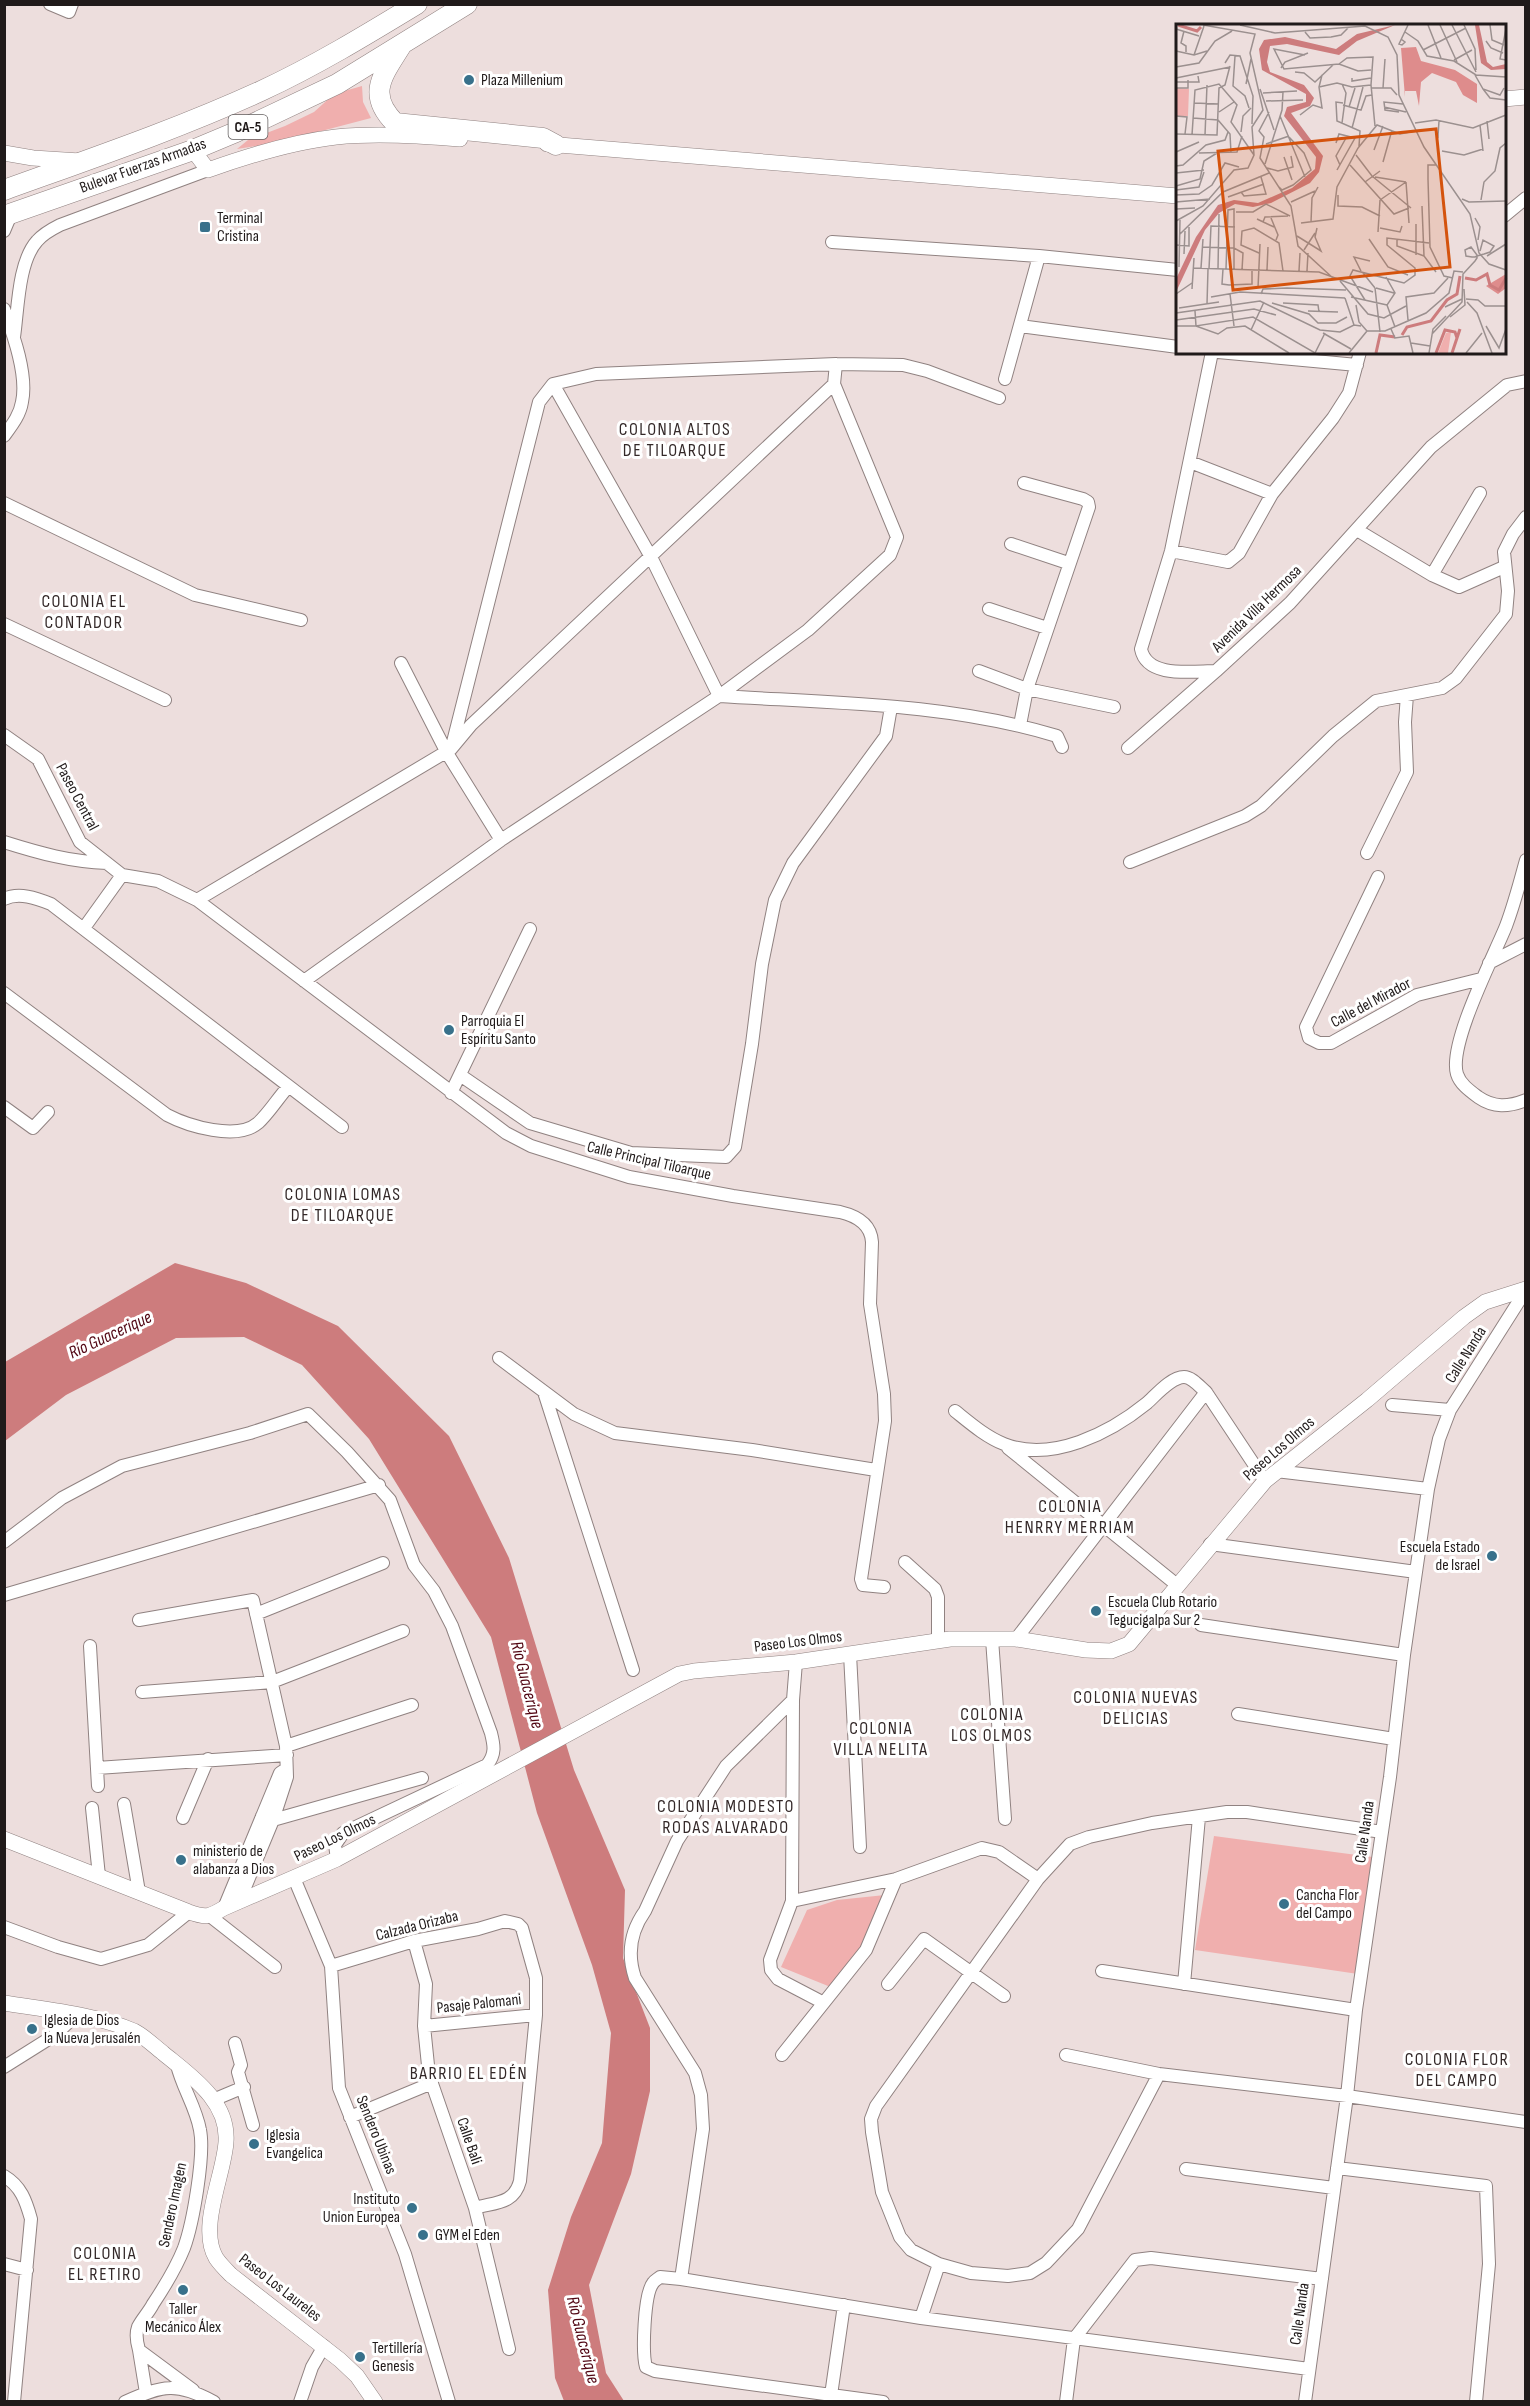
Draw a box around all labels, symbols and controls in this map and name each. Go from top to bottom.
inset map [1176,24,1506,354]
place label: Plaza Millenium [481,71,563,90]
marker: Plaza Millenium [462,73,476,87]
road number: CA-5 [228,115,268,139]
street label: Bulevar Fuerzas Armadas [77,134,209,198]
place label: Terminal Cristina [217,209,263,246]
marker: Terminal Cristina [198,220,212,234]
district label: COLONIA ALTOS DE TILOARQUE [619,419,731,461]
street label: Avenida Villa Hermosa [1208,561,1306,657]
district label: COLONIA EL CONTADOR [41,591,127,633]
street label: Paseo Central [51,760,103,834]
street label: Calle del Mirador [1328,974,1415,1032]
place label: Parroquia El Espíritu Santo [461,1012,536,1049]
marker: Parroquia El Espíritu Santo [442,1023,456,1037]
street label: Calle Principal Tiloarque [585,1137,713,1185]
district label: COLONIA LOMAS DE TILOARQUE [285,1184,401,1226]
water label: Río Guacerique [65,1307,155,1363]
street label: Calle Nanda [1441,1323,1491,1387]
street label: Paseo Los Olmos [1239,1413,1319,1485]
district label: COLONIA HENRRY MERRIAM [1005,1496,1135,1538]
place label: Escuela Estado de Israel [1400,1538,1480,1575]
marker: Escuela Estado de Israel [1485,1549,1499,1563]
place label: Escuela Club Rotario Tegucigalpa Sur 2 [1108,1593,1217,1630]
marker: Escuela Club Rotario Tegucigalpa Sur 2 [1089,1604,1103,1618]
street label: Paseo Los Olmos [753,1627,843,1657]
water label: Río Guacerique [506,1639,548,1731]
district label: COLONIA NUEVAS DELICIAS [1073,1687,1199,1729]
district label: COLONIA LOS OLMOS [951,1704,1033,1746]
district label: COLONIA VILLA NELITA [834,1718,928,1760]
district label: COLONIA MODESTO RODAS ALVARADO [657,1796,795,1838]
street label: Calle Nanda [1351,1800,1379,1864]
street label: Paseo Los Olmos [291,1810,379,1866]
place label: ministerio de alabanza a Dios [193,1842,275,1879]
marker: ministerio de alabanza a Dios [174,1853,188,1867]
place label: Cancha Flor del Campo [1296,1886,1359,1923]
marker: Cancha Flor del Campo [1277,1897,1291,1911]
street label: Calzada Orizaba [374,1907,460,1945]
street label: Pasaje Palomani [436,1990,522,2018]
place label: Iglesia de Dios la Nueva Jerusalén [44,2011,141,2048]
marker: Iglesia de Dios la Nueva Jerusalén [25,2022,39,2036]
district label: COLONIA FLOR DEL CAMPO [1405,2049,1509,2091]
district label: BARRIO EL EDÉN [410,2063,528,2084]
street label: Sendero Ubinas [352,2093,400,2177]
street label: Calle Bali [452,2115,486,2167]
place label: Iglesia Evangelica [266,2126,323,2163]
marker: Iglesia Evangelica [247,2137,261,2151]
street label: Sendero Imagen [155,2161,191,2249]
place label: Instituto Union Europea [323,2190,400,2227]
marker: Instituto Union Europea [405,2201,419,2215]
place label: GYM el Eden [435,2226,500,2245]
marker: GYM el Eden [416,2228,430,2242]
district label: COLONIA EL RETIRO [68,2243,142,2285]
street label: Paseo Los Laureles [235,2250,325,2326]
street label: Calle Nanda [1286,2282,1314,2346]
marker: Taller Mecánico Álex [176,2283,190,2297]
water label: Río Guacerique [562,2294,604,2386]
place label: Taller Mecánico Álex [145,2300,221,2337]
place label: Tertillería Genesis [372,2339,423,2376]
marker: Tertillería Genesis [353,2350,367,2364]

